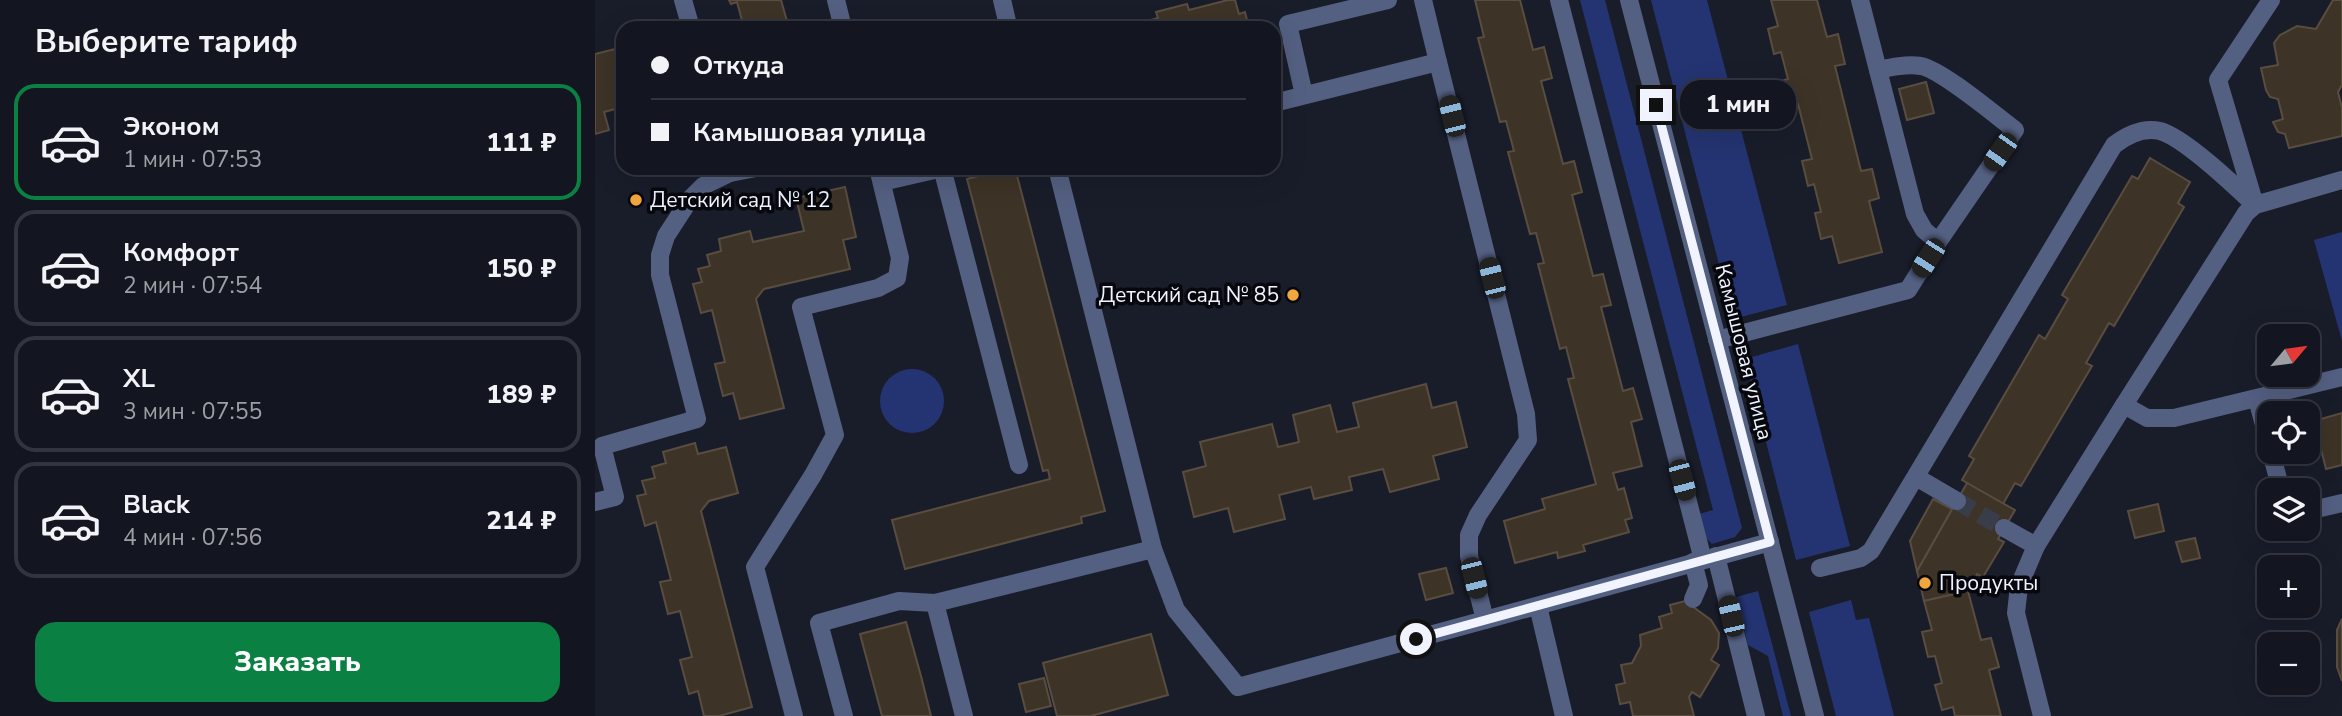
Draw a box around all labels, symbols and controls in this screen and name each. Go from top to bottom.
text: Выберите тариф [35,20,298,63]
text: Откуда [693,48,785,83]
callout: 1 мин [1681,80,1796,130]
route end [1640,89,1672,121]
text: 1 мин [1706,89,1770,120]
car [1437,93,1468,139]
text: Эконом [123,109,220,144]
icon: car [39,111,102,174]
text: Камышовая улица [693,115,926,150]
text: 111 ₽ [486,125,556,160]
car [1980,129,2021,175]
text: 1 мин · 07:53 [123,144,262,175]
place label: Детский сад № 12 [650,186,830,214]
marker: Детский сад № 12 [628,192,644,208]
text: Комфорт [123,235,239,270]
car [1908,235,1949,281]
icon: car [39,237,102,300]
text: 150 ₽ [486,251,556,286]
car [1477,255,1508,301]
street label: Камышовая улица [1709,261,1779,443]
text: 2 мин · 07:54 [123,270,262,301]
place label: Детский сад № 85 [1099,281,1279,309]
marker: Детский сад № 85 [1285,287,1301,303]
north arrow [2257,324,2321,387]
map controls [2257,324,2320,695]
text: XL [123,361,155,396]
icon: car [39,363,102,426]
text: 189 ₽ [486,377,556,412]
text: 3 мин · 07:55 [123,396,262,427]
button: locate [2257,401,2320,464]
car [1667,457,1698,503]
button: layers [2257,478,2320,541]
text: Black [123,487,190,522]
icon: car [39,489,102,552]
text: 214 ₽ [486,503,556,538]
text: 4 мин · 07:56 [123,522,262,553]
car [1459,555,1490,601]
button: + [2257,555,2320,618]
place label: Продукты [1939,569,2038,597]
marker: Продукты [1917,575,1933,591]
car [1717,593,1746,639]
button: Заказать [35,622,560,702]
route start [1400,623,1432,655]
button: − [2257,632,2320,695]

